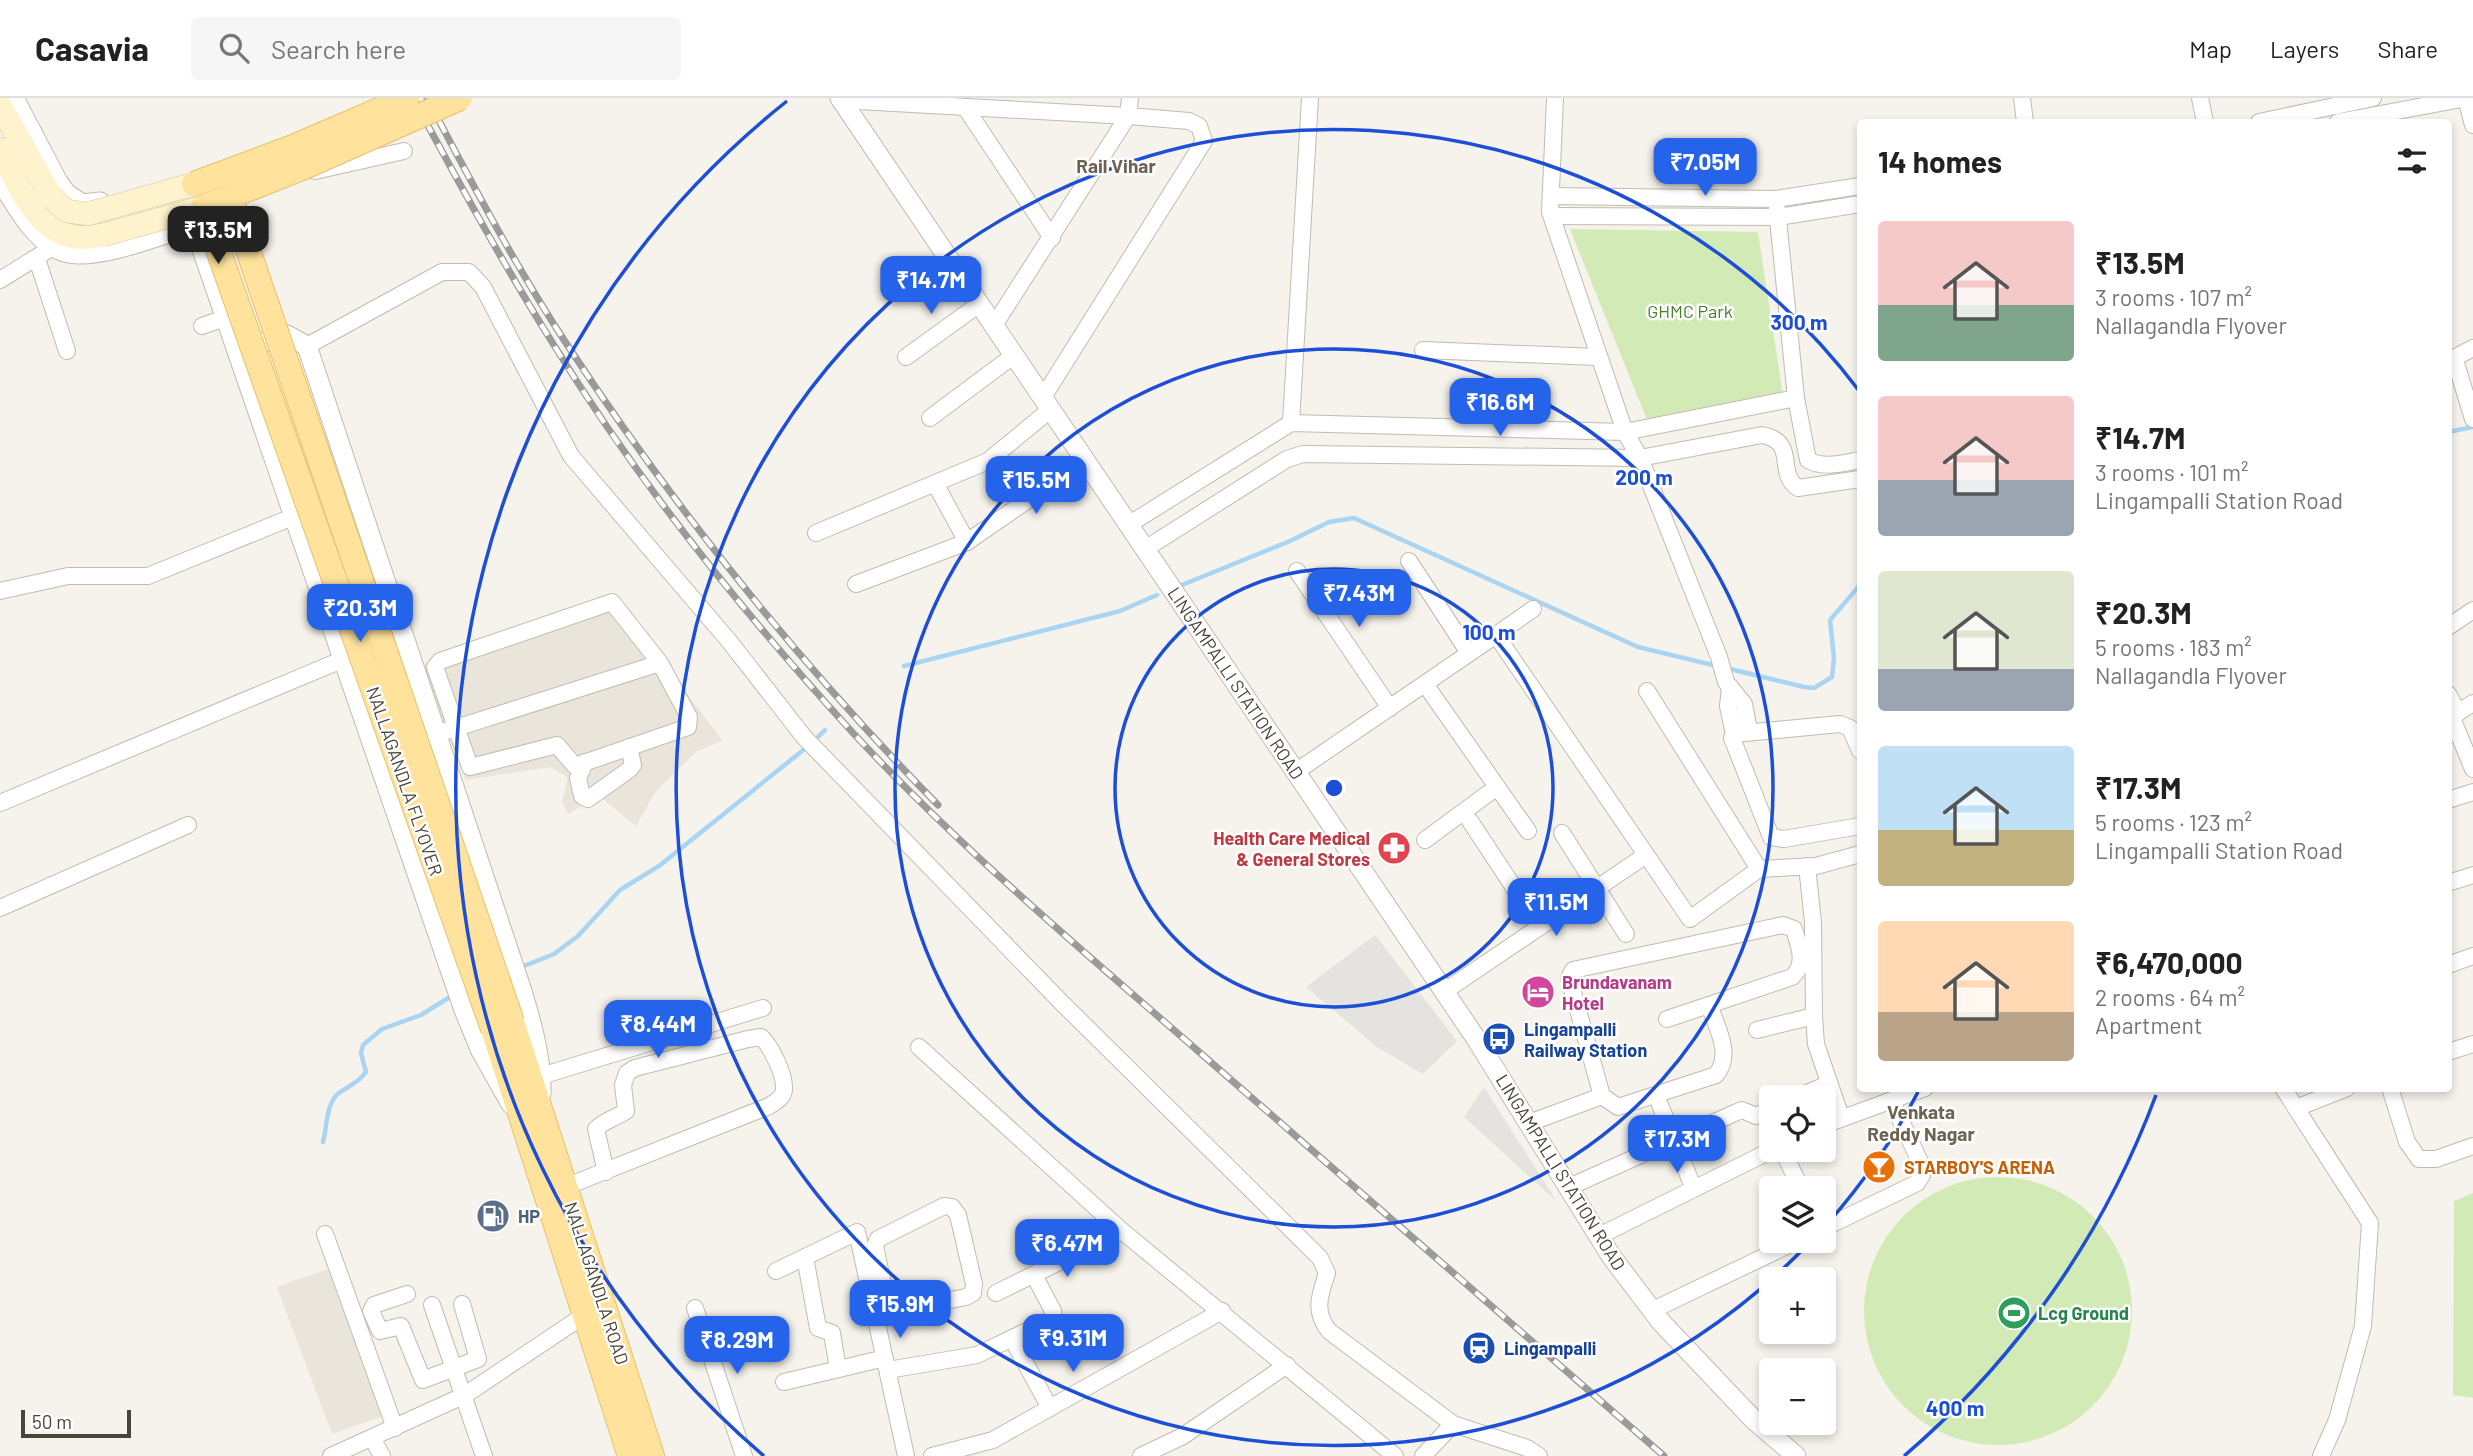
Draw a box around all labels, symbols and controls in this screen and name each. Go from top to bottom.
search box [191,17,681,80]
text: Casavia [35,28,149,68]
icon: search [215,29,253,67]
text: Search here [271,33,406,64]
text: Map [2189,34,2232,63]
text: Layers [2270,34,2339,63]
text: Share [2377,34,2438,63]
pin: ₹7.05M [1648,139,1762,198]
icon: filters [2393,142,2431,180]
text: 14 homes [1878,143,2002,179]
text: ₹7.05M [1670,147,1740,175]
district label: Rail Vihar [1076,154,1156,177]
pin: ₹13.5M [161,206,275,266]
text: ₹13.5M [184,215,252,243]
text: ₹13.5M [2095,244,2185,280]
icon: home [1934,249,2018,333]
pin: ₹14.7M [874,256,988,316]
text: ₹14.7M [896,265,966,293]
text: 3 rooms · 107 m² [2095,283,2252,311]
park label: GHMC Park [1647,300,1733,322]
text: 300 m [1770,309,1828,334]
text: Nallagandla Flyover [2095,311,2287,339]
pin: ₹16.6M [1443,378,1557,438]
text: ₹16.6M [1466,387,1534,415]
text: ₹14.7M [2095,419,2185,455]
icon: home [1934,424,2018,508]
pin: ₹15.5M [979,456,1093,516]
text: 3 rooms · 101 m² [2095,458,2248,486]
text: 200 m [1615,464,1673,489]
text: ₹15.5M [1002,465,1070,493]
text: Lingampalli Station Road [2095,486,2343,514]
pin: ₹7.43M [1302,570,1416,629]
text: ₹7.43M [1323,578,1395,606]
street label: LINGAMPALLI STATION ROAD [1163,583,1309,783]
pin: ₹20.3M [303,584,417,644]
text: ₹20.3M [323,593,397,621]
text: ₹20.3M [2095,594,2192,630]
icon: home [1934,599,2018,683]
text: 100 m [1462,619,1516,644]
text: 5 rooms · 183 m² [2095,633,2252,661]
text: Nallagandla Flyover [2095,661,2287,689]
street label: NALLAGANDLA FLYOVER [362,684,448,878]
text: ₹17.3M [2095,769,2181,805]
icon: home [1934,774,2018,858]
centre of rings [1322,776,1346,800]
text: 5 rooms · 123 m² [2095,808,2252,836]
place label: Health Care Medical & General Stores [1213,827,1370,870]
pharmacy icon: Health Care Medical & General Stores [1375,829,1413,867]
text: Lingampalli Station Road [2095,836,2343,864]
pin: ₹11.5M [1499,878,1613,938]
text: ₹11.5M [1524,887,1588,915]
text: ₹6,470,000 [2095,944,2243,980]
icon: home [1934,949,2018,1033]
place label: Brundavanam Hotel [1562,971,1672,1014]
hotel icon: Brundavanam Hotel [1519,973,1557,1011]
text: 2 rooms · 64 m² [2095,983,2245,1011]
pin: ₹8.44M [601,1000,715,1060]
text: ₹8.44M [620,1009,696,1037]
text: Apartment [2095,1011,2202,1039]
place label: Lingampalli Railway Station [1524,1018,1647,1061]
bus stop icon: Lingampalli Railway Station [1480,1020,1518,1058]
street label: LINGAMPALLI STATION ROAD [1492,1070,1630,1274]
map controls [1759,1085,1836,1435]
button: locate [1759,1085,1836,1162]
district label: Venkata Reddy Nagar [1867,1100,1975,1145]
pin: ₹17.3M [1620,1116,1734,1175]
text: ₹17.3M [1644,1124,1710,1152]
bar icon: STARBOY'S ARENA [1860,1148,1898,1186]
place label: STARBOY'S ARENA [1904,1156,2055,1178]
button: layers [1759,1176,1836,1253]
fuel station icon: HP [474,1197,512,1235]
street label: NALLAGANDLA ROAD [560,1199,634,1367]
place label: HP [518,1205,540,1227]
pin: ₹6.47M [1010,1220,1124,1279]
text: ₹6.47M [1031,1228,1103,1256]
button: + [1759,1267,1836,1344]
pin: ₹15.9M [843,1280,957,1340]
text: ₹15.9M [866,1289,934,1317]
sports icon: Lcg Ground [1995,1294,2033,1332]
place label: Lcg Ground [2038,1302,2129,1324]
pin: ₹9.31M [1016,1314,1130,1374]
pin: ₹8.29M [680,1316,794,1376]
text: ₹9.31M [1039,1323,1107,1351]
text: ₹8.29M [700,1325,774,1353]
station icon: Lingampalli [1460,1329,1498,1367]
place label: Lingampalli [1504,1337,1596,1359]
button: − [1759,1358,1836,1435]
text: 400 m [1926,1395,1984,1420]
scale bar [21,1407,131,1439]
text: 50 m [32,1410,72,1433]

